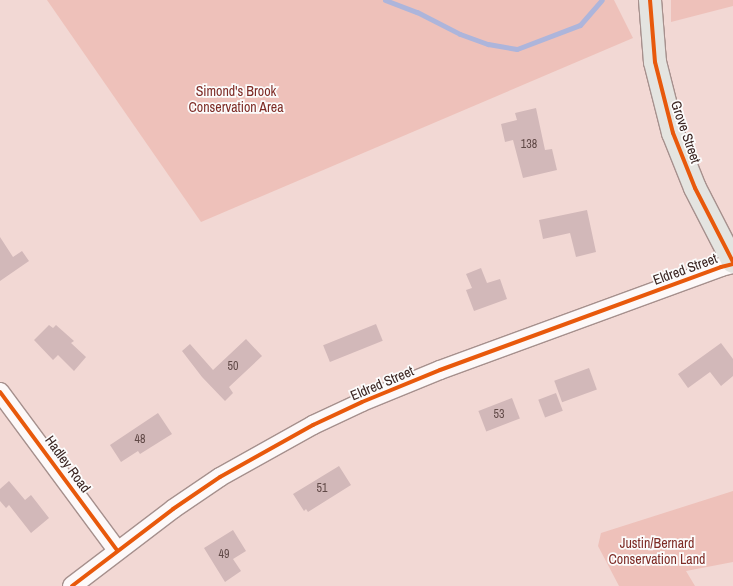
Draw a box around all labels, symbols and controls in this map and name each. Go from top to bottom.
park label: Simond's Brook Conservation Area [188,83,284,116]
street label: Grove Street [667,98,705,166]
house number: 138 [521,138,537,152]
street label: Eldred Street [651,250,719,288]
house number: 50 [228,360,238,374]
street label: Eldred Street [348,362,416,404]
house number: 53 [494,408,504,422]
street label: Hadley Road [42,432,94,496]
house number: 48 [135,433,145,447]
house number: 51 [317,482,327,496]
park label: Justin/Bernard Conservation Land [608,535,706,568]
house number: 49 [219,548,229,562]

